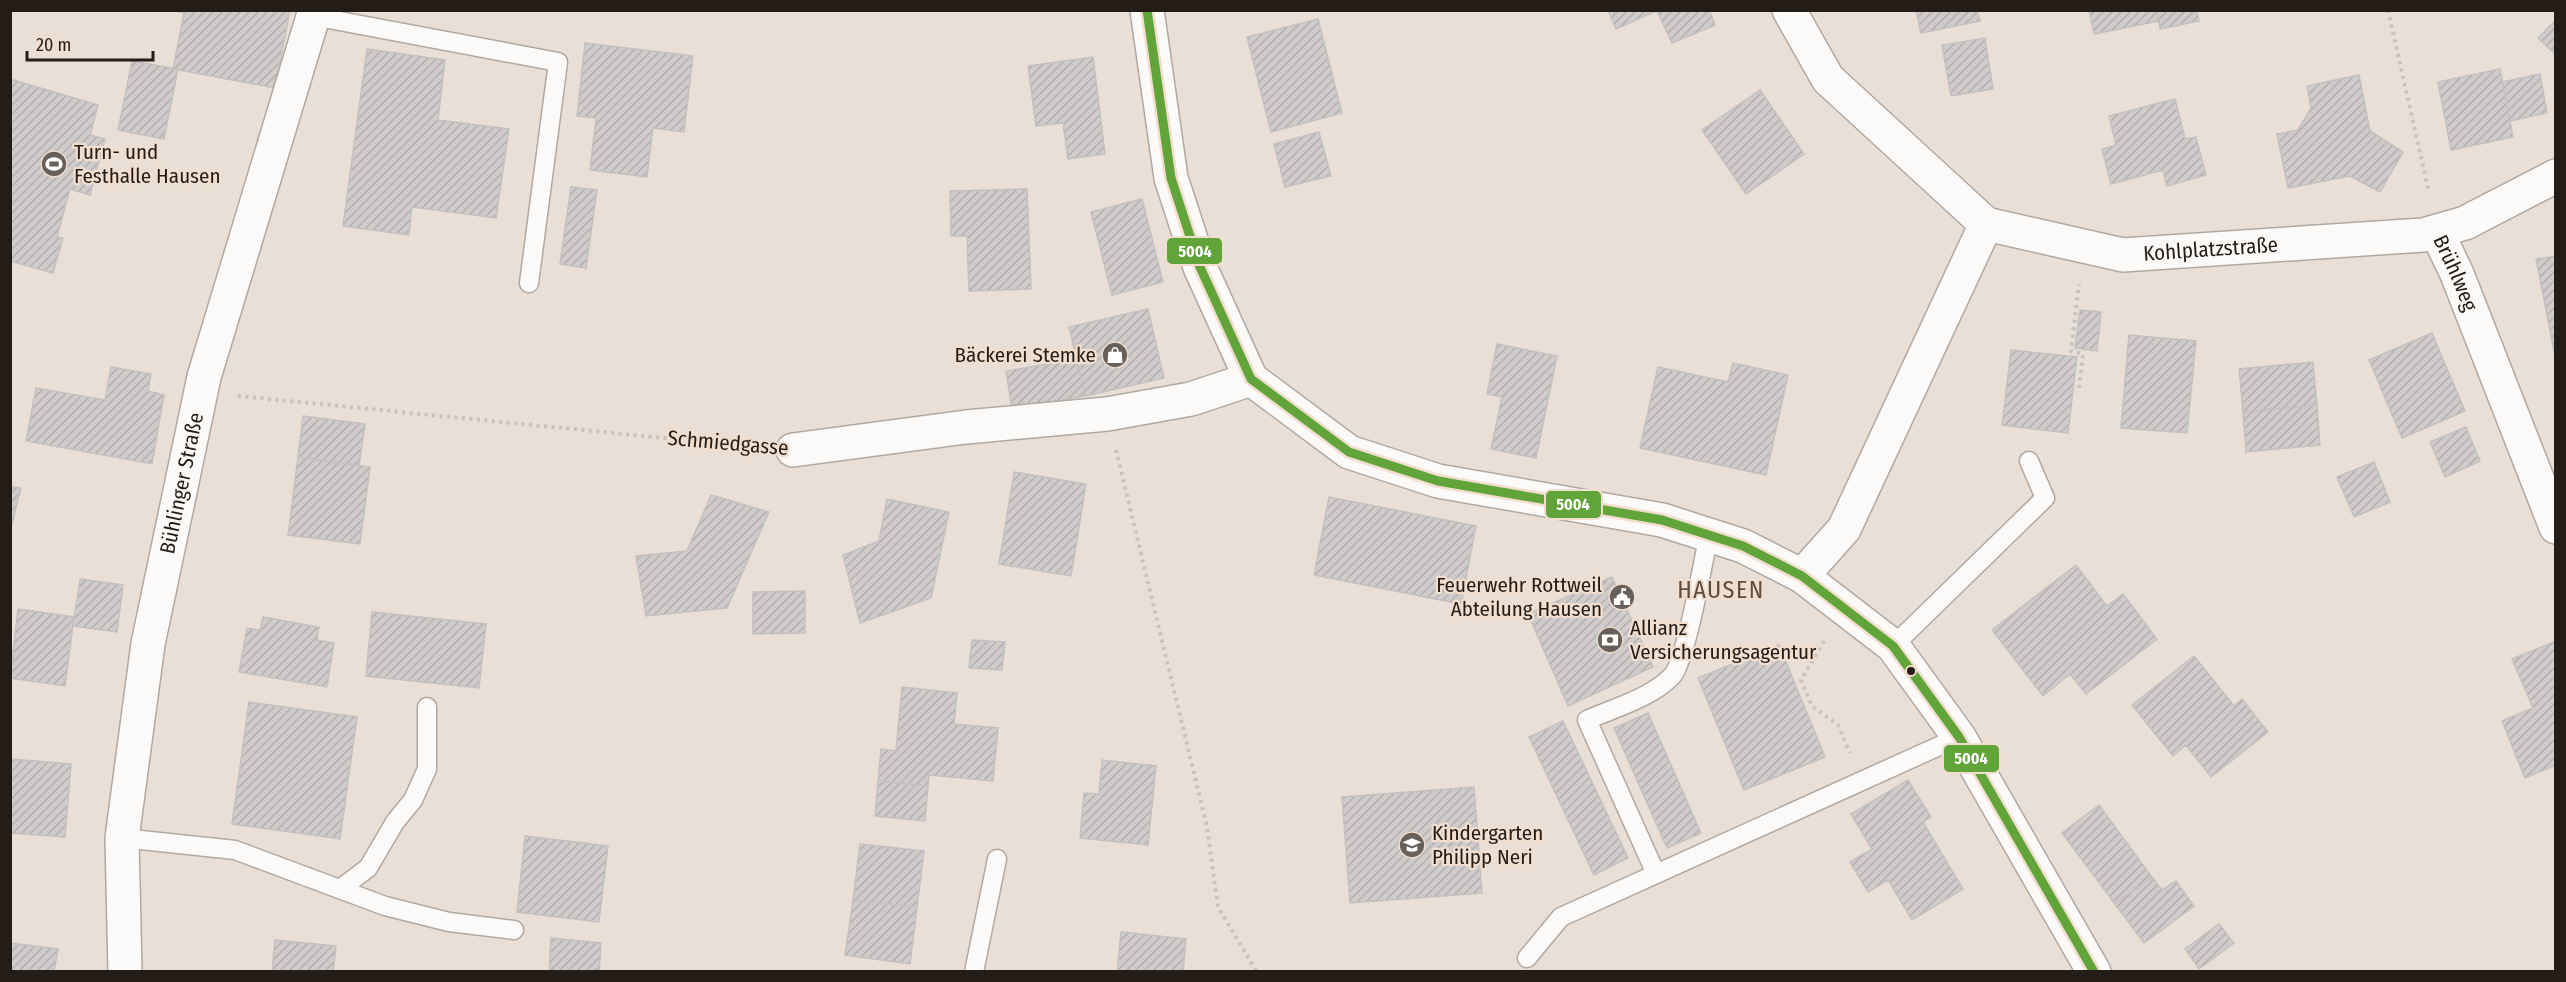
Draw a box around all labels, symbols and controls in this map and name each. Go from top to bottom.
scale bar [27,24,153,62]
text: 20 m [36,34,71,56]
place label: Turn- und Festhalle Hausen [74,139,221,189]
sports icon: Turn- und Festhalle Hausen [39,149,69,179]
street label: Brühlweg [2427,231,2483,315]
street label: Kohlplatzstraße [2142,232,2279,267]
line badge: 5004 [1166,237,1223,265]
text: 5004 [1178,242,1212,261]
shop icon: Bäckerei Stemke [1100,340,1130,370]
place label: Bäckerei Stemke [954,342,1096,368]
street label: Bühlinger Straße [154,410,209,556]
street label: Schmiedgasse [666,425,790,461]
line badge: 5004 [1545,490,1602,519]
text: 5004 [1556,495,1590,514]
place label: Feuerwehr Rottweil Abteilung Hausen [1436,572,1602,622]
district label: HAUSEN [1677,576,1765,604]
public building icon: Feuerwehr Rottweil Abteilung Hausen [1607,582,1637,612]
place label: Allianz Versicherungsagentur [1630,615,1817,665]
bank icon: Allianz Versicherungsagentur [1595,625,1625,655]
unlabelled marker [1905,665,1917,677]
line badge: 5004 [1943,744,2000,773]
text: 5004 [1954,749,1988,768]
place label: Kindergarten Philipp Neri [1432,820,1543,870]
school or university icon: Kindergarten Philipp Neri [1397,830,1427,860]

